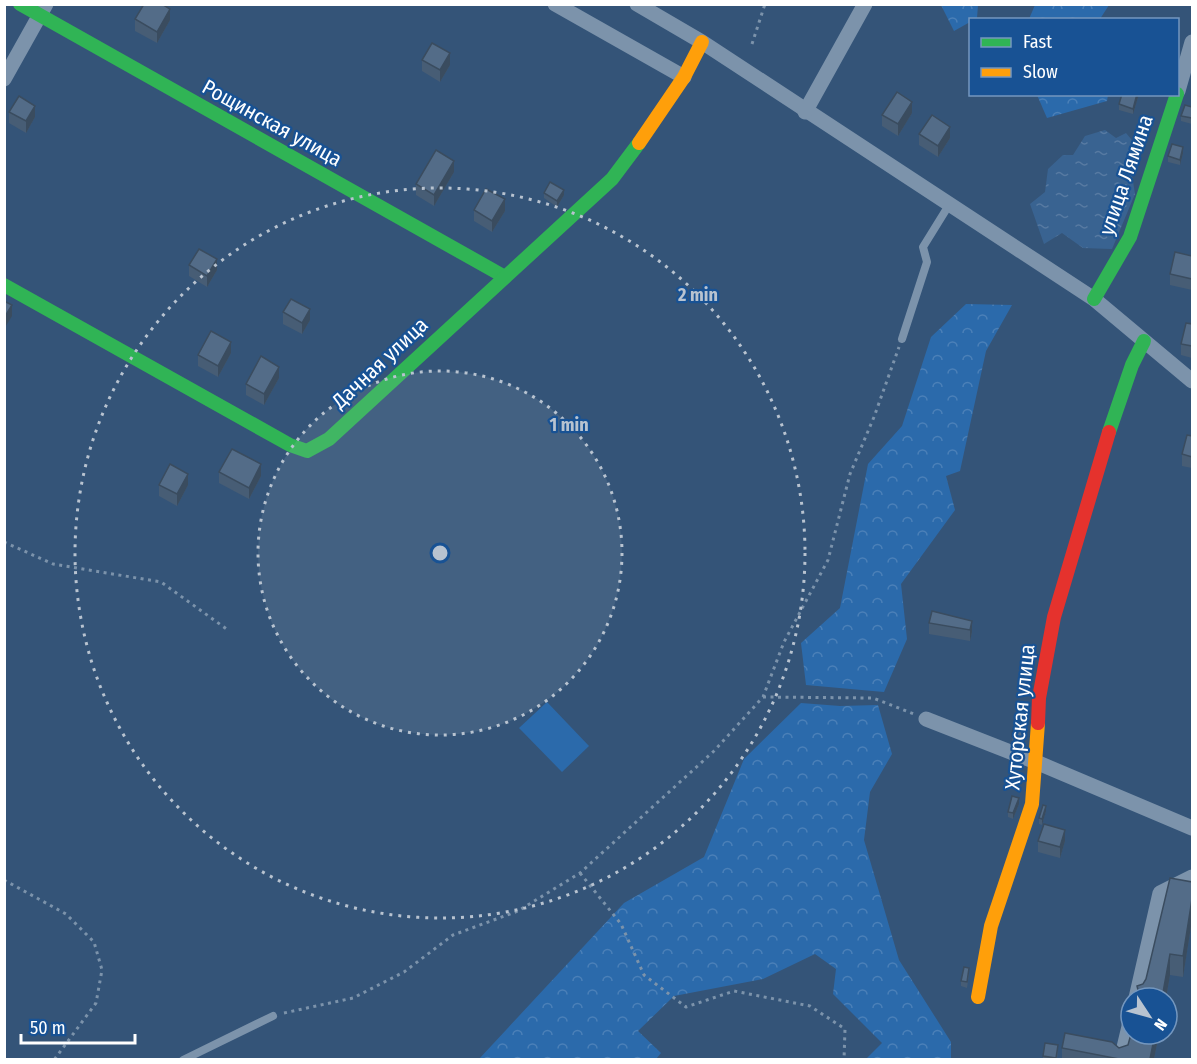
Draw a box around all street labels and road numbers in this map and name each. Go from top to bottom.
street label: Рощинская улица [198,74,346,172]
street label: улица Лямина [1093,111,1159,239]
street label: Дачная улица [326,312,433,415]
street label: Хуторская улица [999,643,1041,791]

